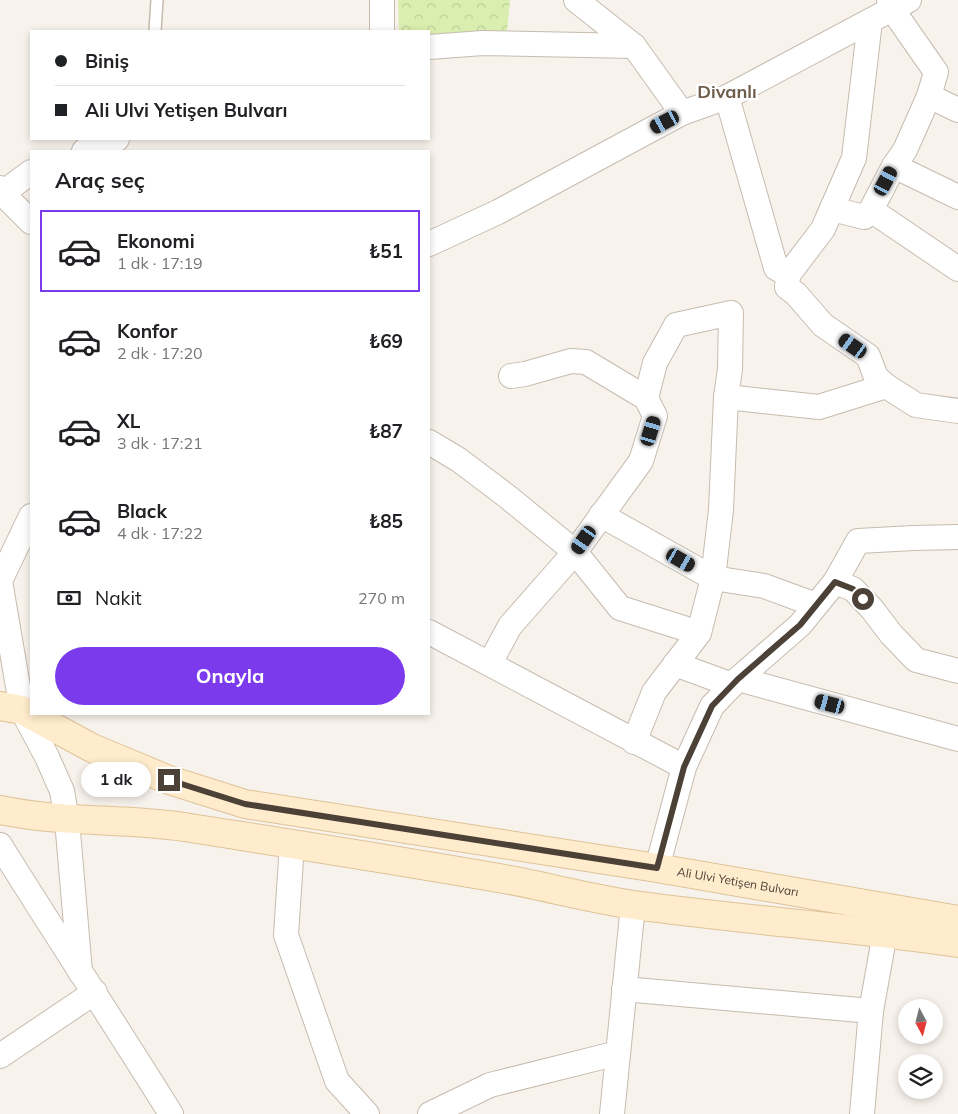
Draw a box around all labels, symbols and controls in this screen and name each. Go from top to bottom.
text: Biniş [85,49,129,73]
district label: Divanlı [697,80,757,103]
text: Ali Ulvi Yetişen Bulvarı [85,98,287,122]
car [648,108,681,136]
car [872,164,899,198]
text: Araç seç [55,166,145,194]
icon: car [57,229,102,274]
text: Ekonomi [117,229,195,253]
text: ₺51 [369,239,403,263]
text: 1 dk · 17:19 [117,253,203,273]
icon: car [57,319,102,364]
text: Konfor [117,319,178,343]
text: ₺69 [369,329,403,353]
car [836,331,869,361]
text: 2 dk · 17:20 [117,343,203,363]
icon: car [57,409,102,454]
text: XL [117,409,140,433]
car [639,414,662,448]
text: ₺87 [369,419,403,443]
text: 3 dk · 17:21 [117,433,203,453]
icon: car [57,499,102,544]
text: Black [117,499,167,523]
text: ₺85 [369,509,403,533]
text: 4 dk · 17:22 [117,523,203,543]
car [569,523,598,557]
car [664,546,697,574]
icon: cash [55,584,83,612]
text: Nakit [95,586,142,610]
text: 270 m [358,588,405,608]
route start [852,588,874,610]
button: Onayla [55,647,405,705]
car [813,693,846,715]
callout: 1 dk [81,762,152,798]
text: 1 dk [100,769,132,789]
route end [158,769,180,791]
street label: Ali Ulvi Yetişen Bulvarı [676,864,800,899]
north arrow [898,999,942,1044]
map controls [898,999,943,1099]
button: layers [898,1054,943,1099]

